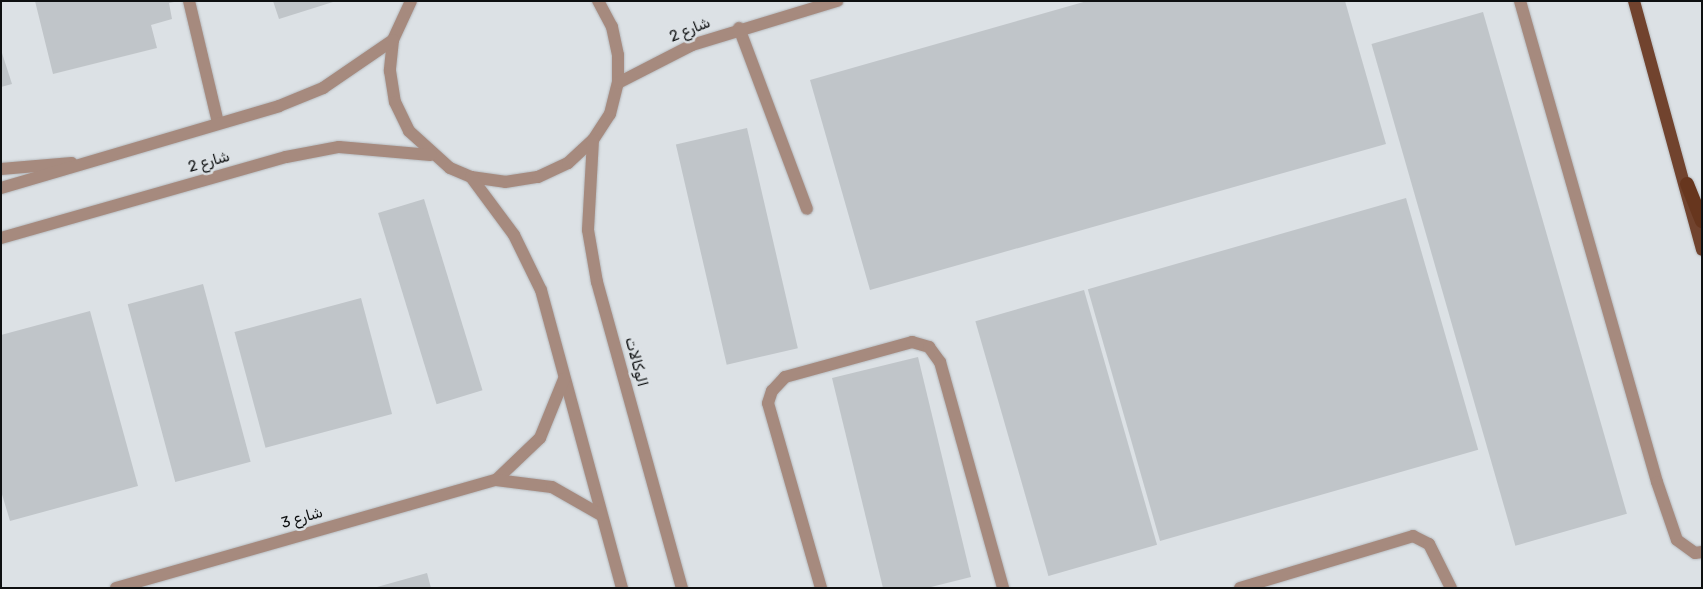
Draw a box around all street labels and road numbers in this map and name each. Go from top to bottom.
street label: شارع 2 [667,14,713,46]
street label: شارع 2 [186,148,232,176]
street label: الوكالات [621,335,651,389]
street label: شارع 3 [279,503,325,533]

